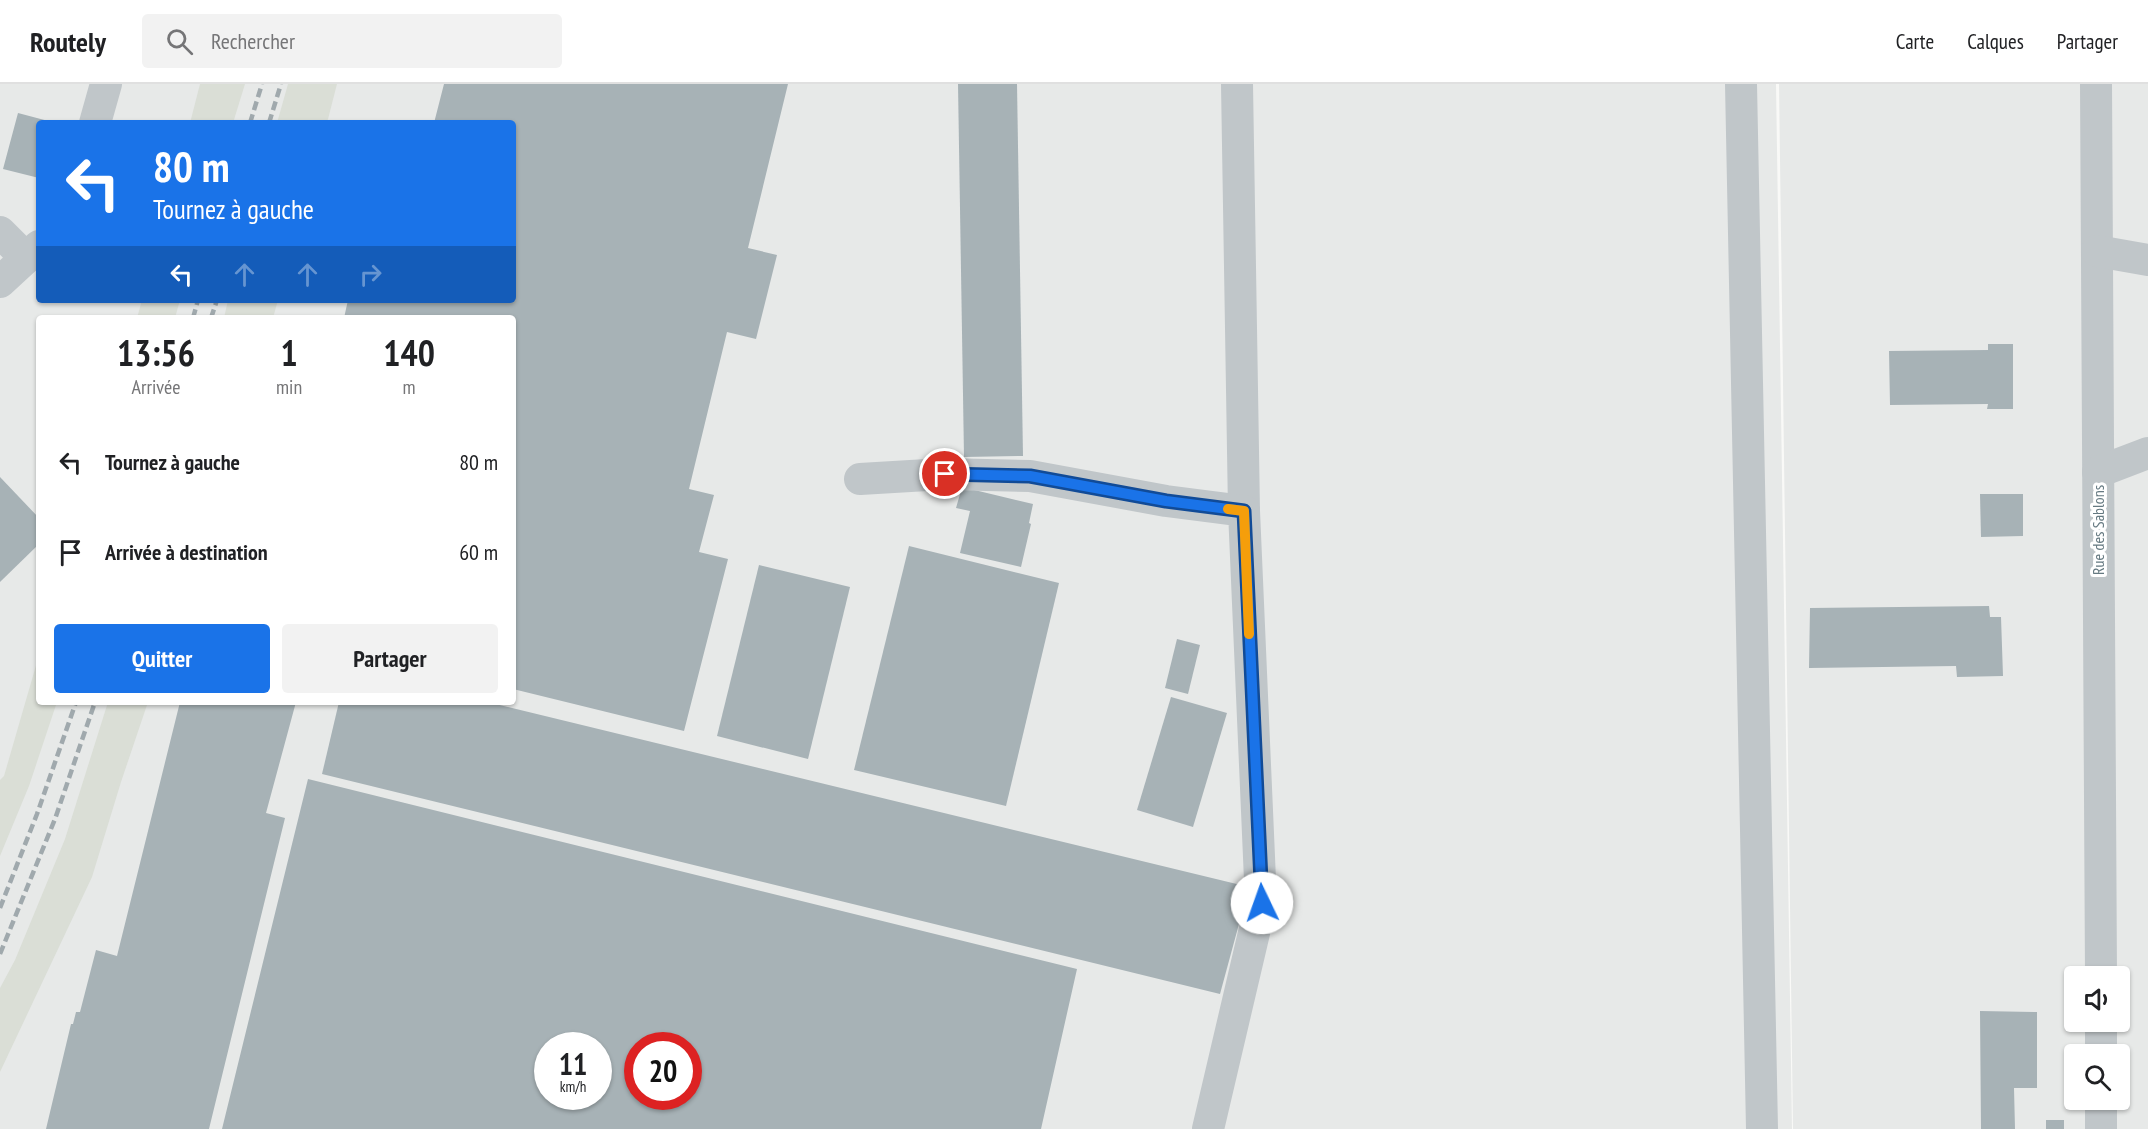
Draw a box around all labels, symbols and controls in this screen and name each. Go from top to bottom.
search box [142,14,562,68]
text: Routely [30,23,106,60]
icon: search [163,25,196,58]
text: Rechercher [211,27,295,55]
text: Carte [1896,28,1934,55]
text: Calques [1967,28,2024,55]
text: Partager [2057,28,2118,55]
text: 80 m [153,139,230,194]
icon: left [54,144,132,222]
text: Tournez à gauche [153,192,314,226]
icon: left [165,258,198,291]
icon: ahead [228,258,261,291]
icon: ahead [291,258,324,291]
icon: right [354,258,387,291]
text: 13:56 [117,329,195,376]
text: 1 [280,329,298,376]
text: 140 [383,329,435,376]
text: Arrivée [132,374,180,400]
text: min [276,374,302,400]
text: m [403,374,416,400]
icon: left [54,446,87,479]
text: Tournez à gauche [105,448,240,476]
text: 80 m [459,448,498,476]
pin [919,448,970,499]
icon: arrive [928,457,961,490]
street label: Rue des Sablons [2088,485,2108,575]
icon: arrive [54,536,87,569]
text: Arrivée à destination [105,538,268,566]
text: 60 m [459,538,498,566]
button: Quitter [54,624,270,693]
button: Partager [282,624,498,693]
position arrow [1230,871,1294,935]
map controls [2064,966,2130,1110]
button: sound [2064,966,2130,1032]
speed limit sign: 20 [624,1032,702,1110]
text: 11 [559,1044,587,1083]
button: search [2064,1044,2130,1110]
text: km/h [560,1077,586,1096]

